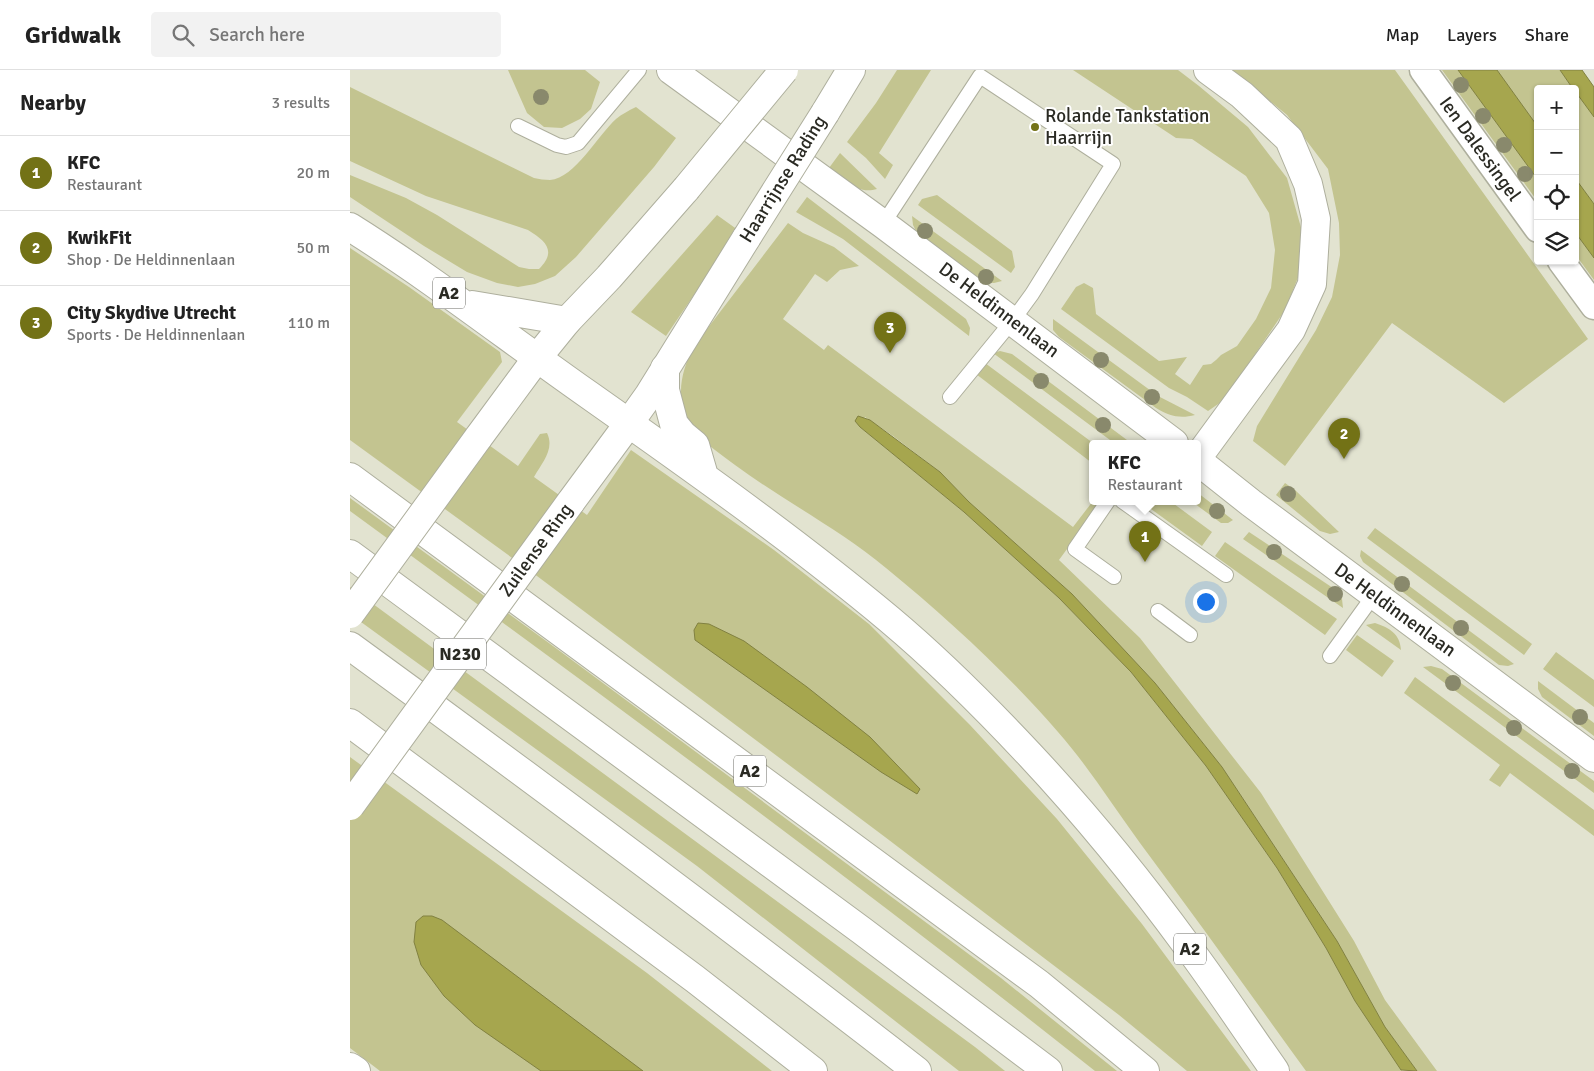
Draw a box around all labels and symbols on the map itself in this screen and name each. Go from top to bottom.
street label: Ien Dalessingel [1434,92,1526,206]
place label: Rolande Tankstation Haarrijn [1045,104,1209,150]
street label: Haarrijnse Rading [734,111,832,247]
marker: Rolande Tankstation Haarrijn [1029,121,1041,133]
street label: De Heldinnenlaan [934,257,1064,363]
road number: A2 [433,278,465,308]
pin: 3 [874,312,906,353]
pin: 2 [1328,418,1360,459]
street label: Zuilense Ring [494,499,578,601]
pin: 1 [1129,521,1161,562]
street label: De Heldinnenlaan [1329,558,1461,662]
your location [1193,589,1219,615]
road number: N230 [434,638,486,670]
road number: A2 [734,756,766,786]
road number: A2 [1174,934,1206,964]

